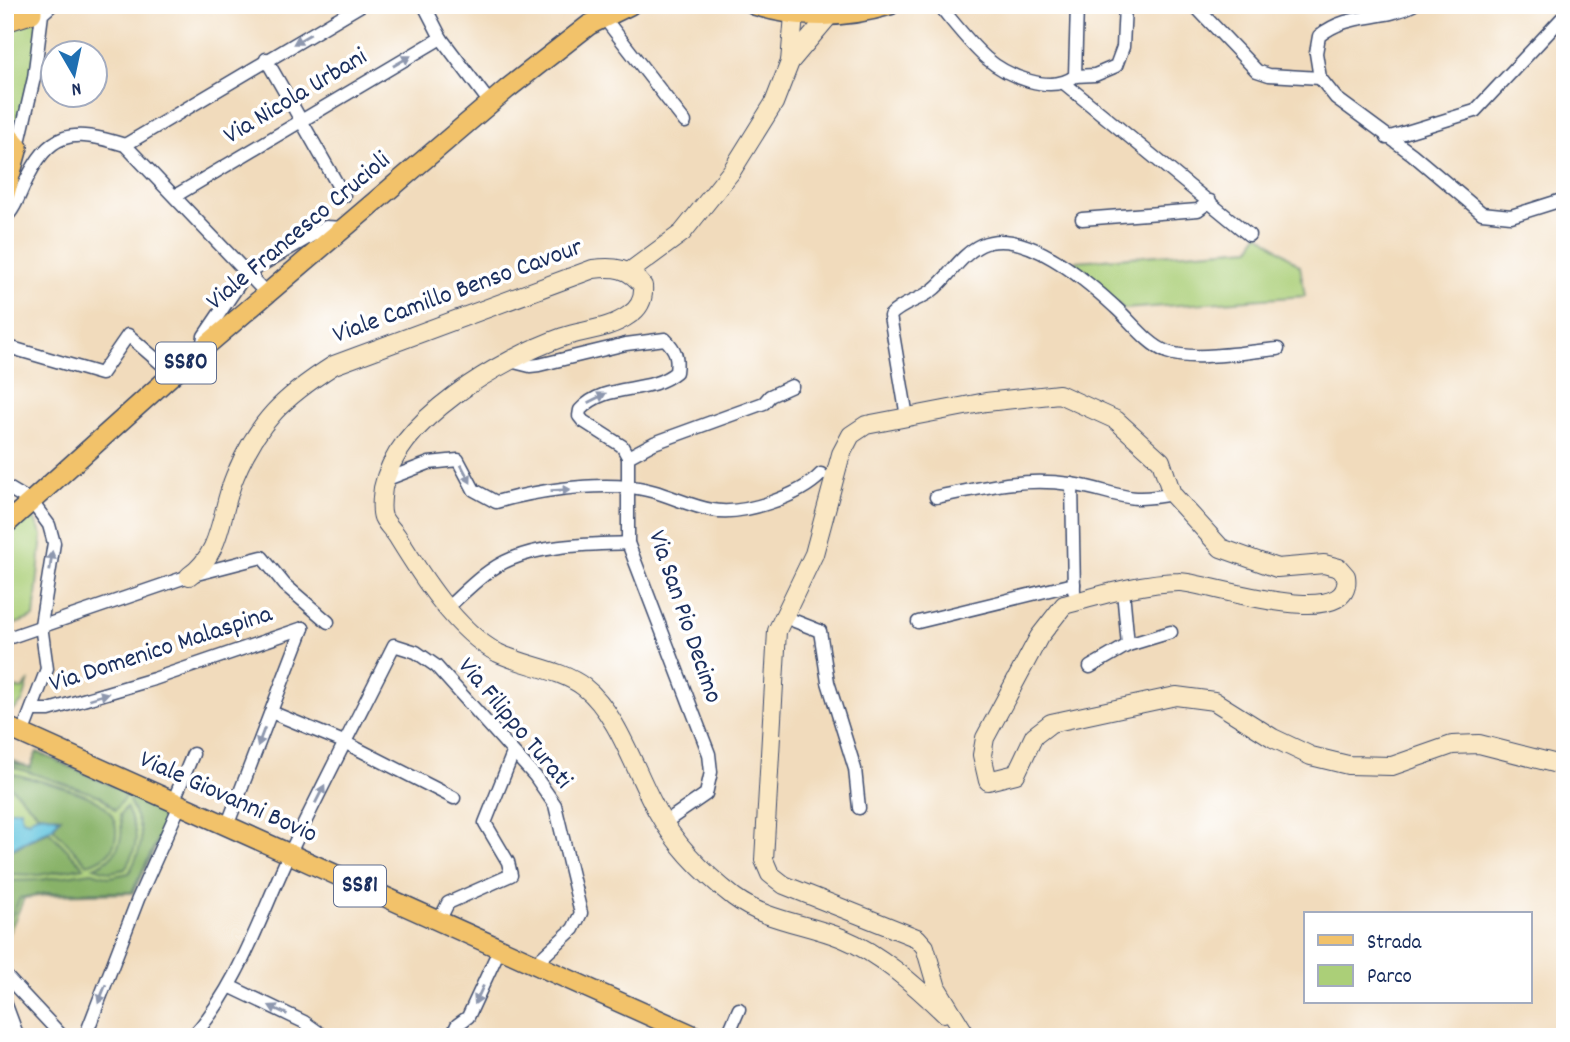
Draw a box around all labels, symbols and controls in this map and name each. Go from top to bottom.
one-way arrow [292,33,312,45]
north arrow [38,38,108,108]
street label: Via Nicola Urbani [217,39,375,155]
one-way arrow [393,55,412,67]
text: N [69,73,83,101]
street label: Viale Francesco Crucioli [199,144,399,320]
street label: Viale Camillo Benso Cavour [328,229,588,354]
road number: SS80 [156,342,216,384]
one-way arrow [587,392,607,403]
one-way arrow [460,464,472,483]
one-way arrow [551,485,573,496]
street label: Via San Pio Decimo [637,526,731,708]
one-way arrow [46,550,57,572]
street label: Via Domenico Malaspina [45,596,278,703]
street label: Via Filippo Turati [448,650,580,798]
one-way arrow [88,691,109,701]
one-way arrow [256,727,267,748]
street label: Viale Giovanni Bovio [133,742,323,854]
one-way arrow [315,784,326,804]
road number: SS81 [334,866,386,906]
legend [1304,912,1532,1004]
text: Strada [1367,929,1422,959]
text: Parco [1367,963,1412,993]
one-way arrow [97,984,108,1005]
one-way arrow [473,985,485,1005]
one-way arrow [268,1004,288,1015]

